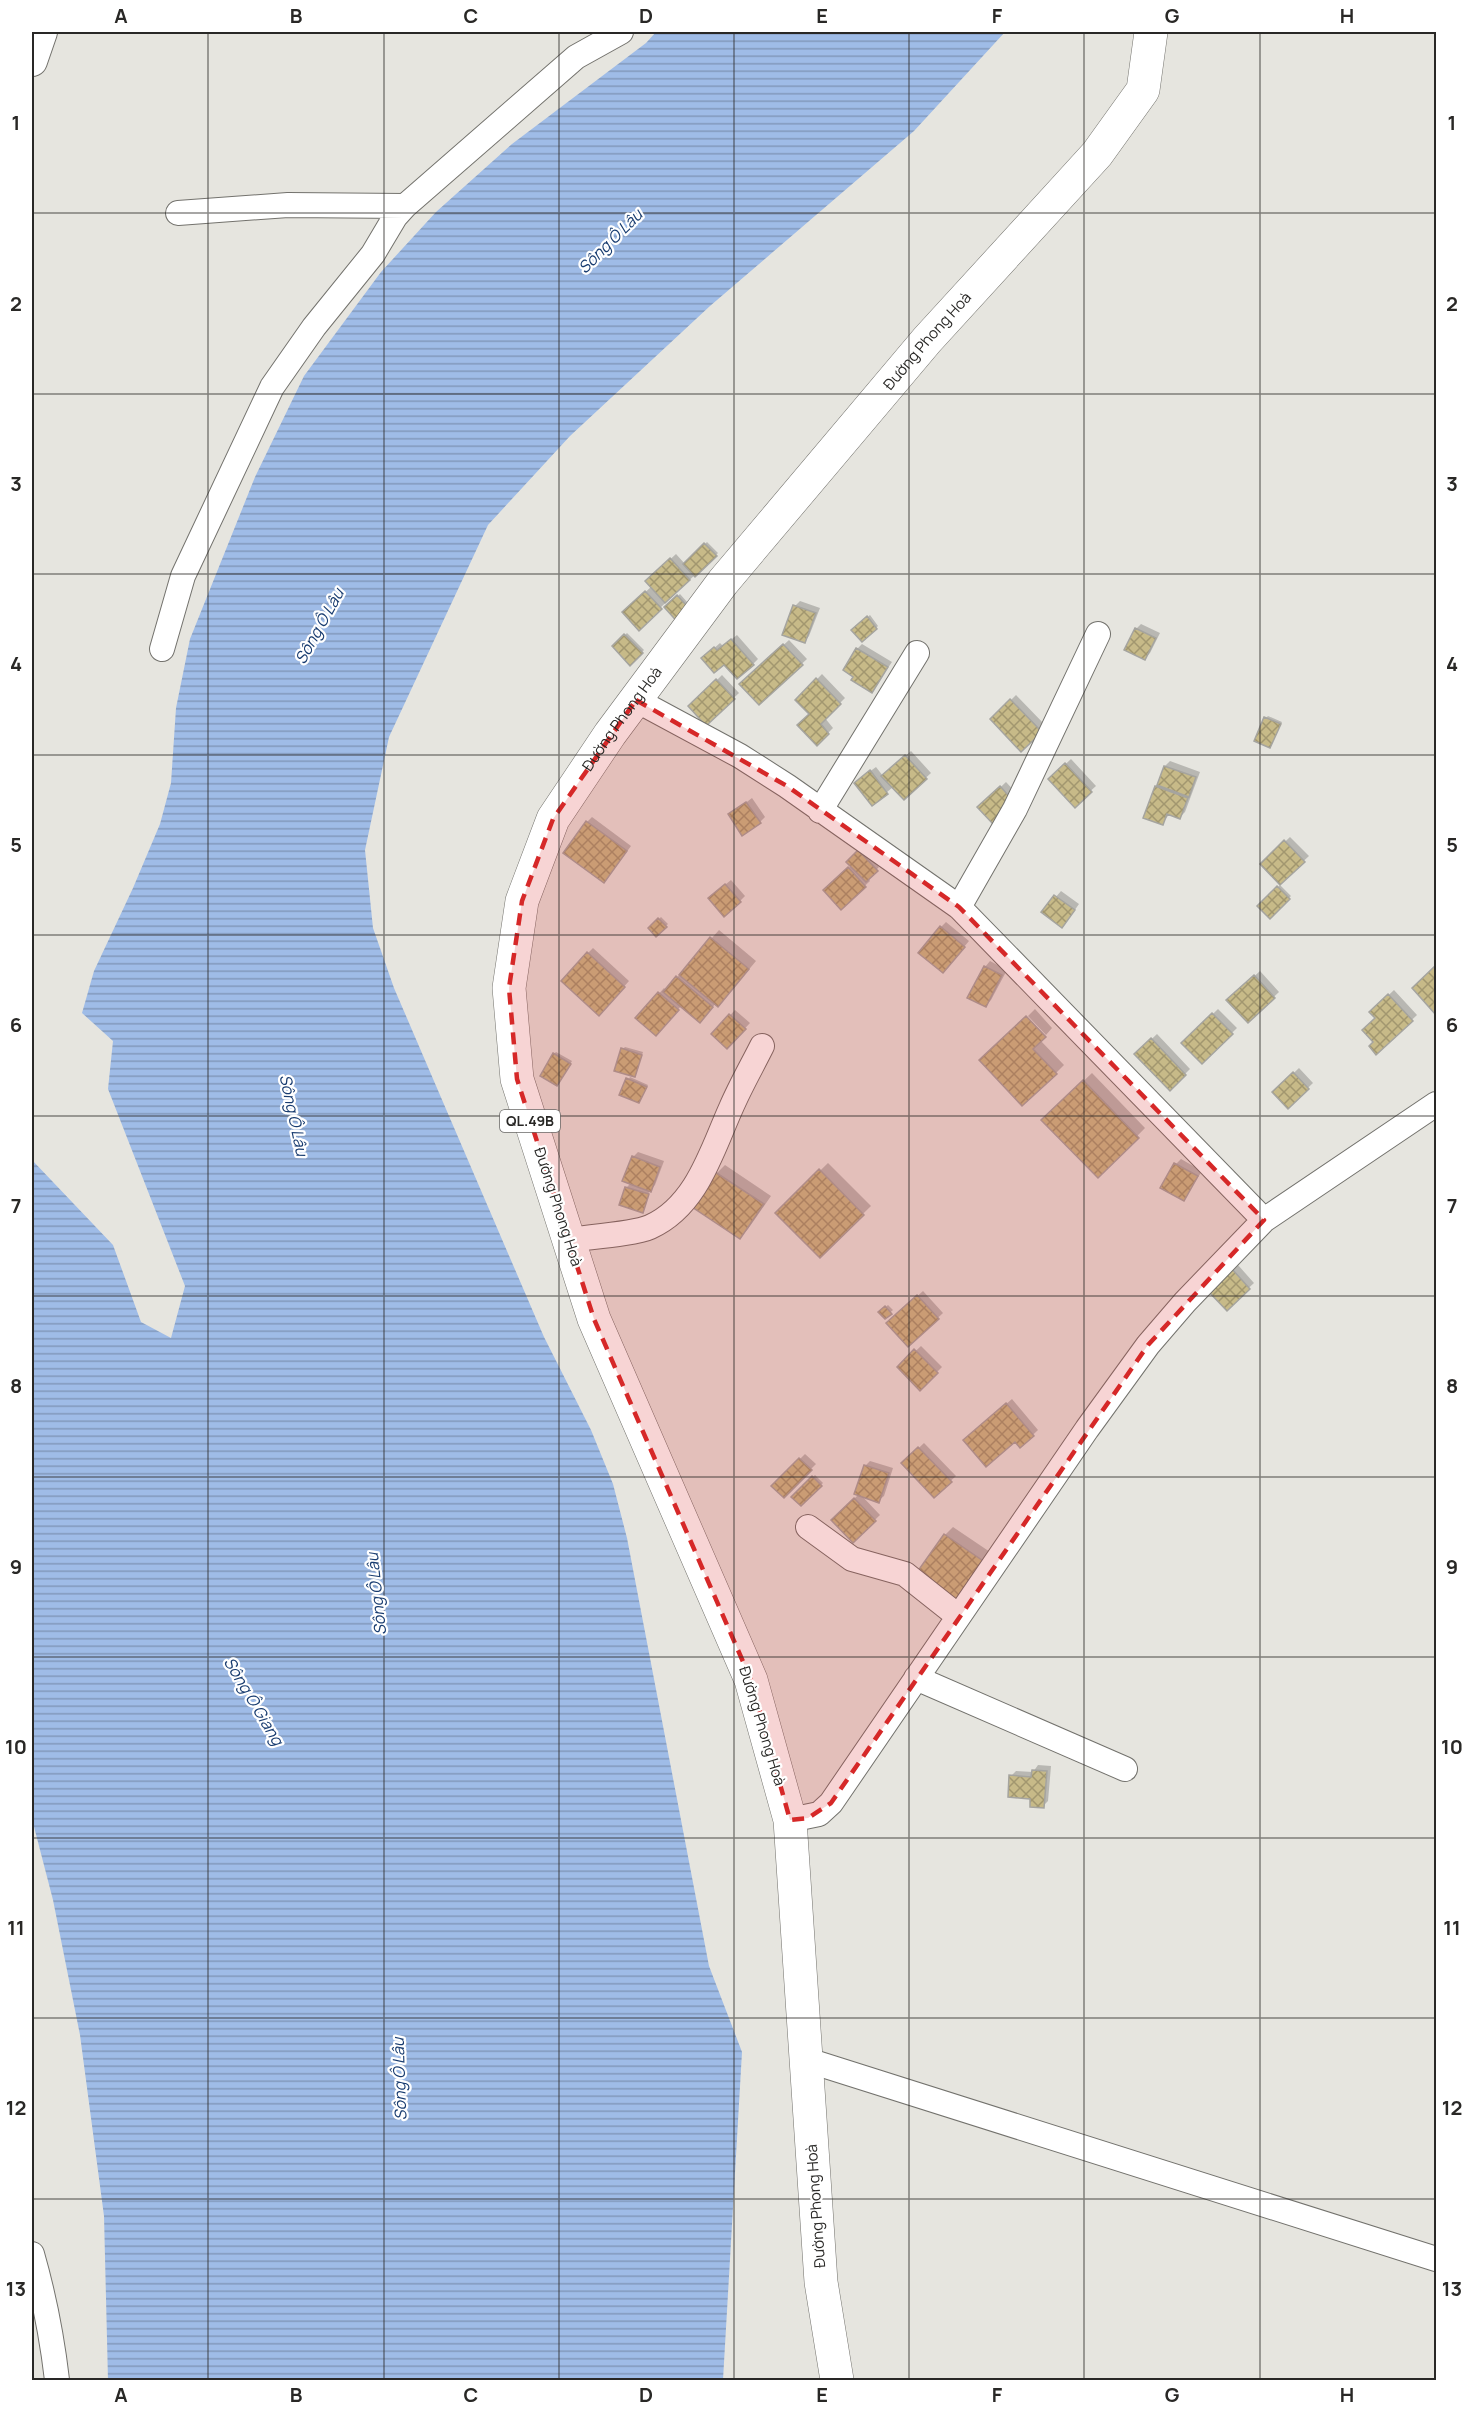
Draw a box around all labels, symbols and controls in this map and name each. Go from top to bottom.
text: A [114,2,128,29]
text: B [290,2,303,29]
text: C [464,2,478,29]
text: D [639,2,653,29]
text: E [816,2,828,29]
text: F [992,2,1003,29]
text: G [1165,2,1180,29]
text: H [1340,2,1354,29]
text: 1 [12,109,20,136]
text: 1 [1448,109,1456,136]
water label: Sông Ô Lâu [573,203,648,278]
street label: Đường Phong Hoà [878,287,976,394]
text: 2 [10,290,22,317]
text: 2 [1446,290,1458,317]
text: 3 [10,470,22,497]
text: 3 [1446,470,1458,497]
water label: Sông Ô Lâu [289,583,349,668]
text: 4 [10,650,22,677]
text: 4 [1446,650,1458,677]
street label: Đường Phong Hoà [577,662,667,775]
text: 5 [10,831,22,858]
text: 5 [1446,831,1458,858]
text: 6 [10,1011,22,1038]
text: 6 [1446,1011,1458,1038]
water label: Sông Ô Lâu [275,1072,314,1159]
road number: QL.49B [500,1110,560,1132]
street label: Đường Phong Hoà [529,1145,588,1269]
text: 7 [11,1192,21,1219]
text: 7 [1447,1192,1457,1219]
text: 8 [10,1372,22,1399]
text: 8 [1446,1372,1458,1399]
water label: Sông Ô Lâu [361,1550,391,1636]
text: 9 [10,1553,22,1580]
text: 9 [1446,1553,1458,1580]
water label: Sông Ô Giang [219,1653,290,1750]
street label: Đường Phong Hoà [734,1664,791,1788]
text: 10 [5,1733,27,1760]
text: 10 [1441,1733,1463,1760]
text: 11 [7,1914,25,1941]
text: 11 [1443,1914,1461,1941]
water label: Sông Ô Lâu [387,2036,411,2121]
text: 12 [6,2094,26,2121]
text: 12 [1442,2094,1462,2121]
street label: Đường Phong Hoà [801,2143,830,2269]
text: 13 [6,2275,26,2302]
text: 13 [1442,2275,1462,2302]
text: A [114,2381,128,2408]
text: B [290,2381,303,2408]
text: C [464,2381,478,2408]
text: D [639,2381,653,2408]
text: E [816,2381,828,2408]
text: F [992,2381,1003,2408]
text: G [1165,2381,1180,2408]
text: H [1340,2381,1354,2408]

